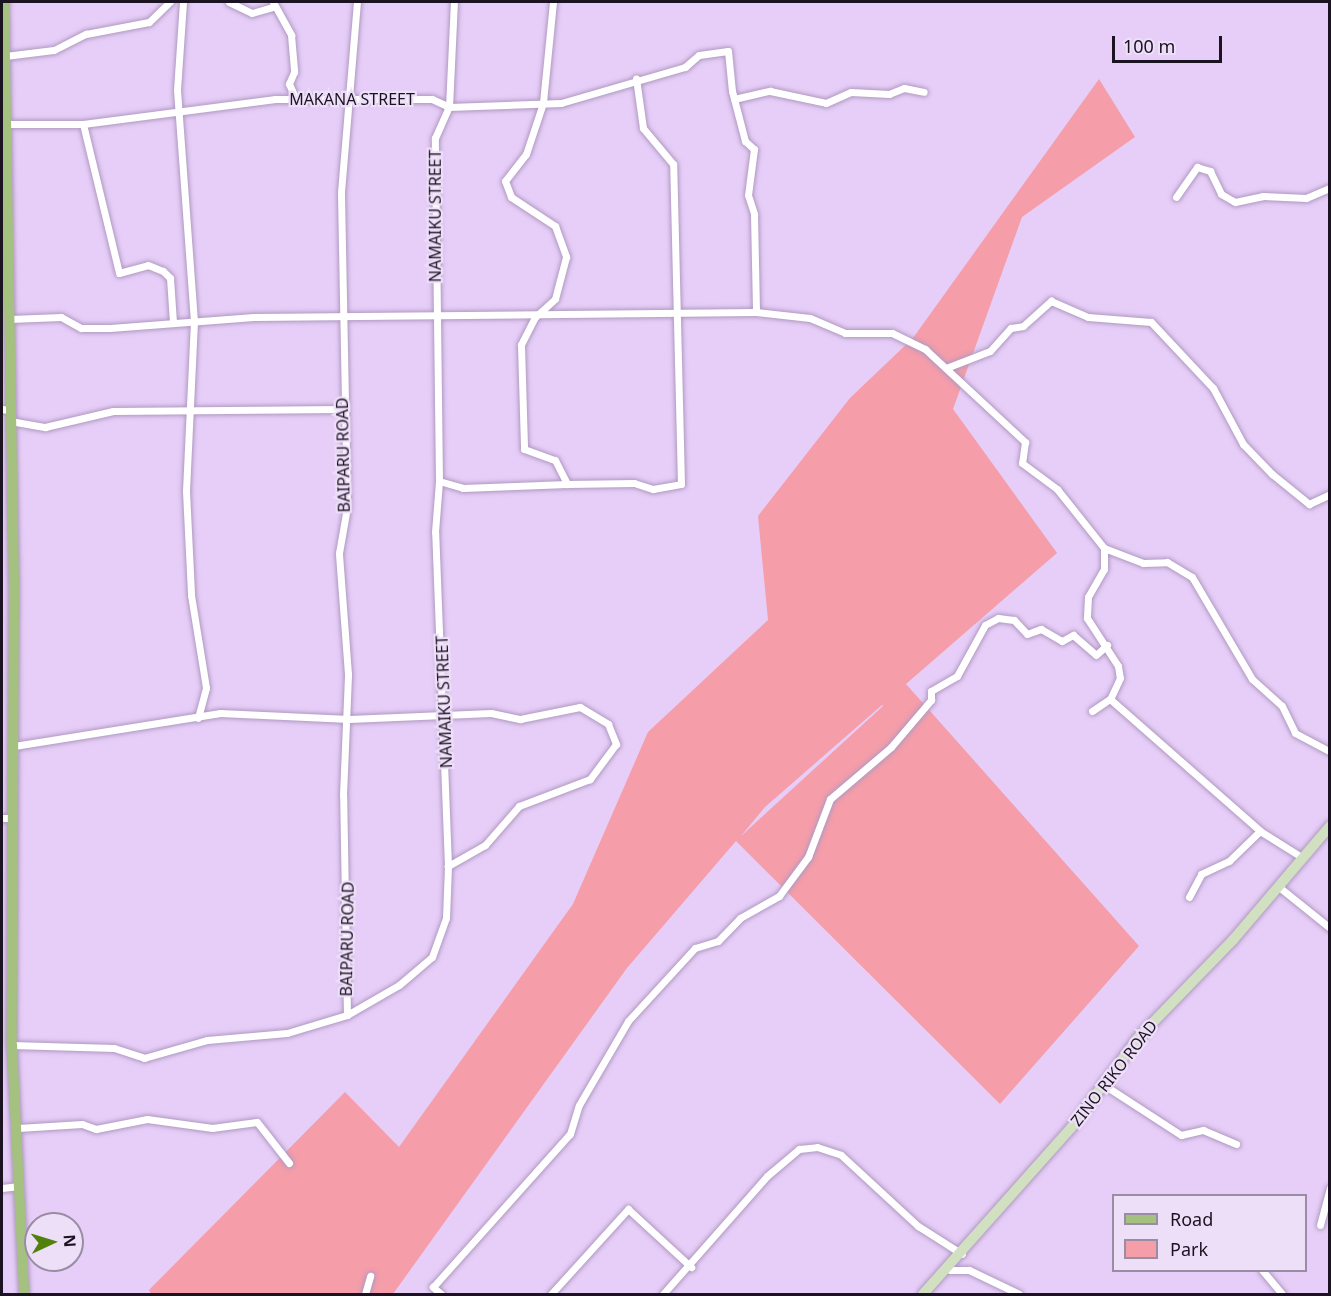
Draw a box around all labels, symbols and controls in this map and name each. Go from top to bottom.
scale bar [1115,24,1224,62]
text: 100 m [1123,34,1175,58]
street label: MAKANA STREET [289,89,415,109]
street label: NAMAIKU STREET [425,150,445,282]
street label: BAIPARU ROAD [332,397,354,513]
street label: NAMAIKU STREET [432,635,456,769]
street label: BAIPARU ROAD [336,881,358,997]
street label: ZINO RIKO ROAD [1067,1016,1161,1130]
legend [1112,1194,1307,1272]
text: Road [1170,1207,1213,1231]
north arrow [24,1212,84,1272]
text: N [59,1234,81,1248]
text: Park [1170,1237,1208,1261]

